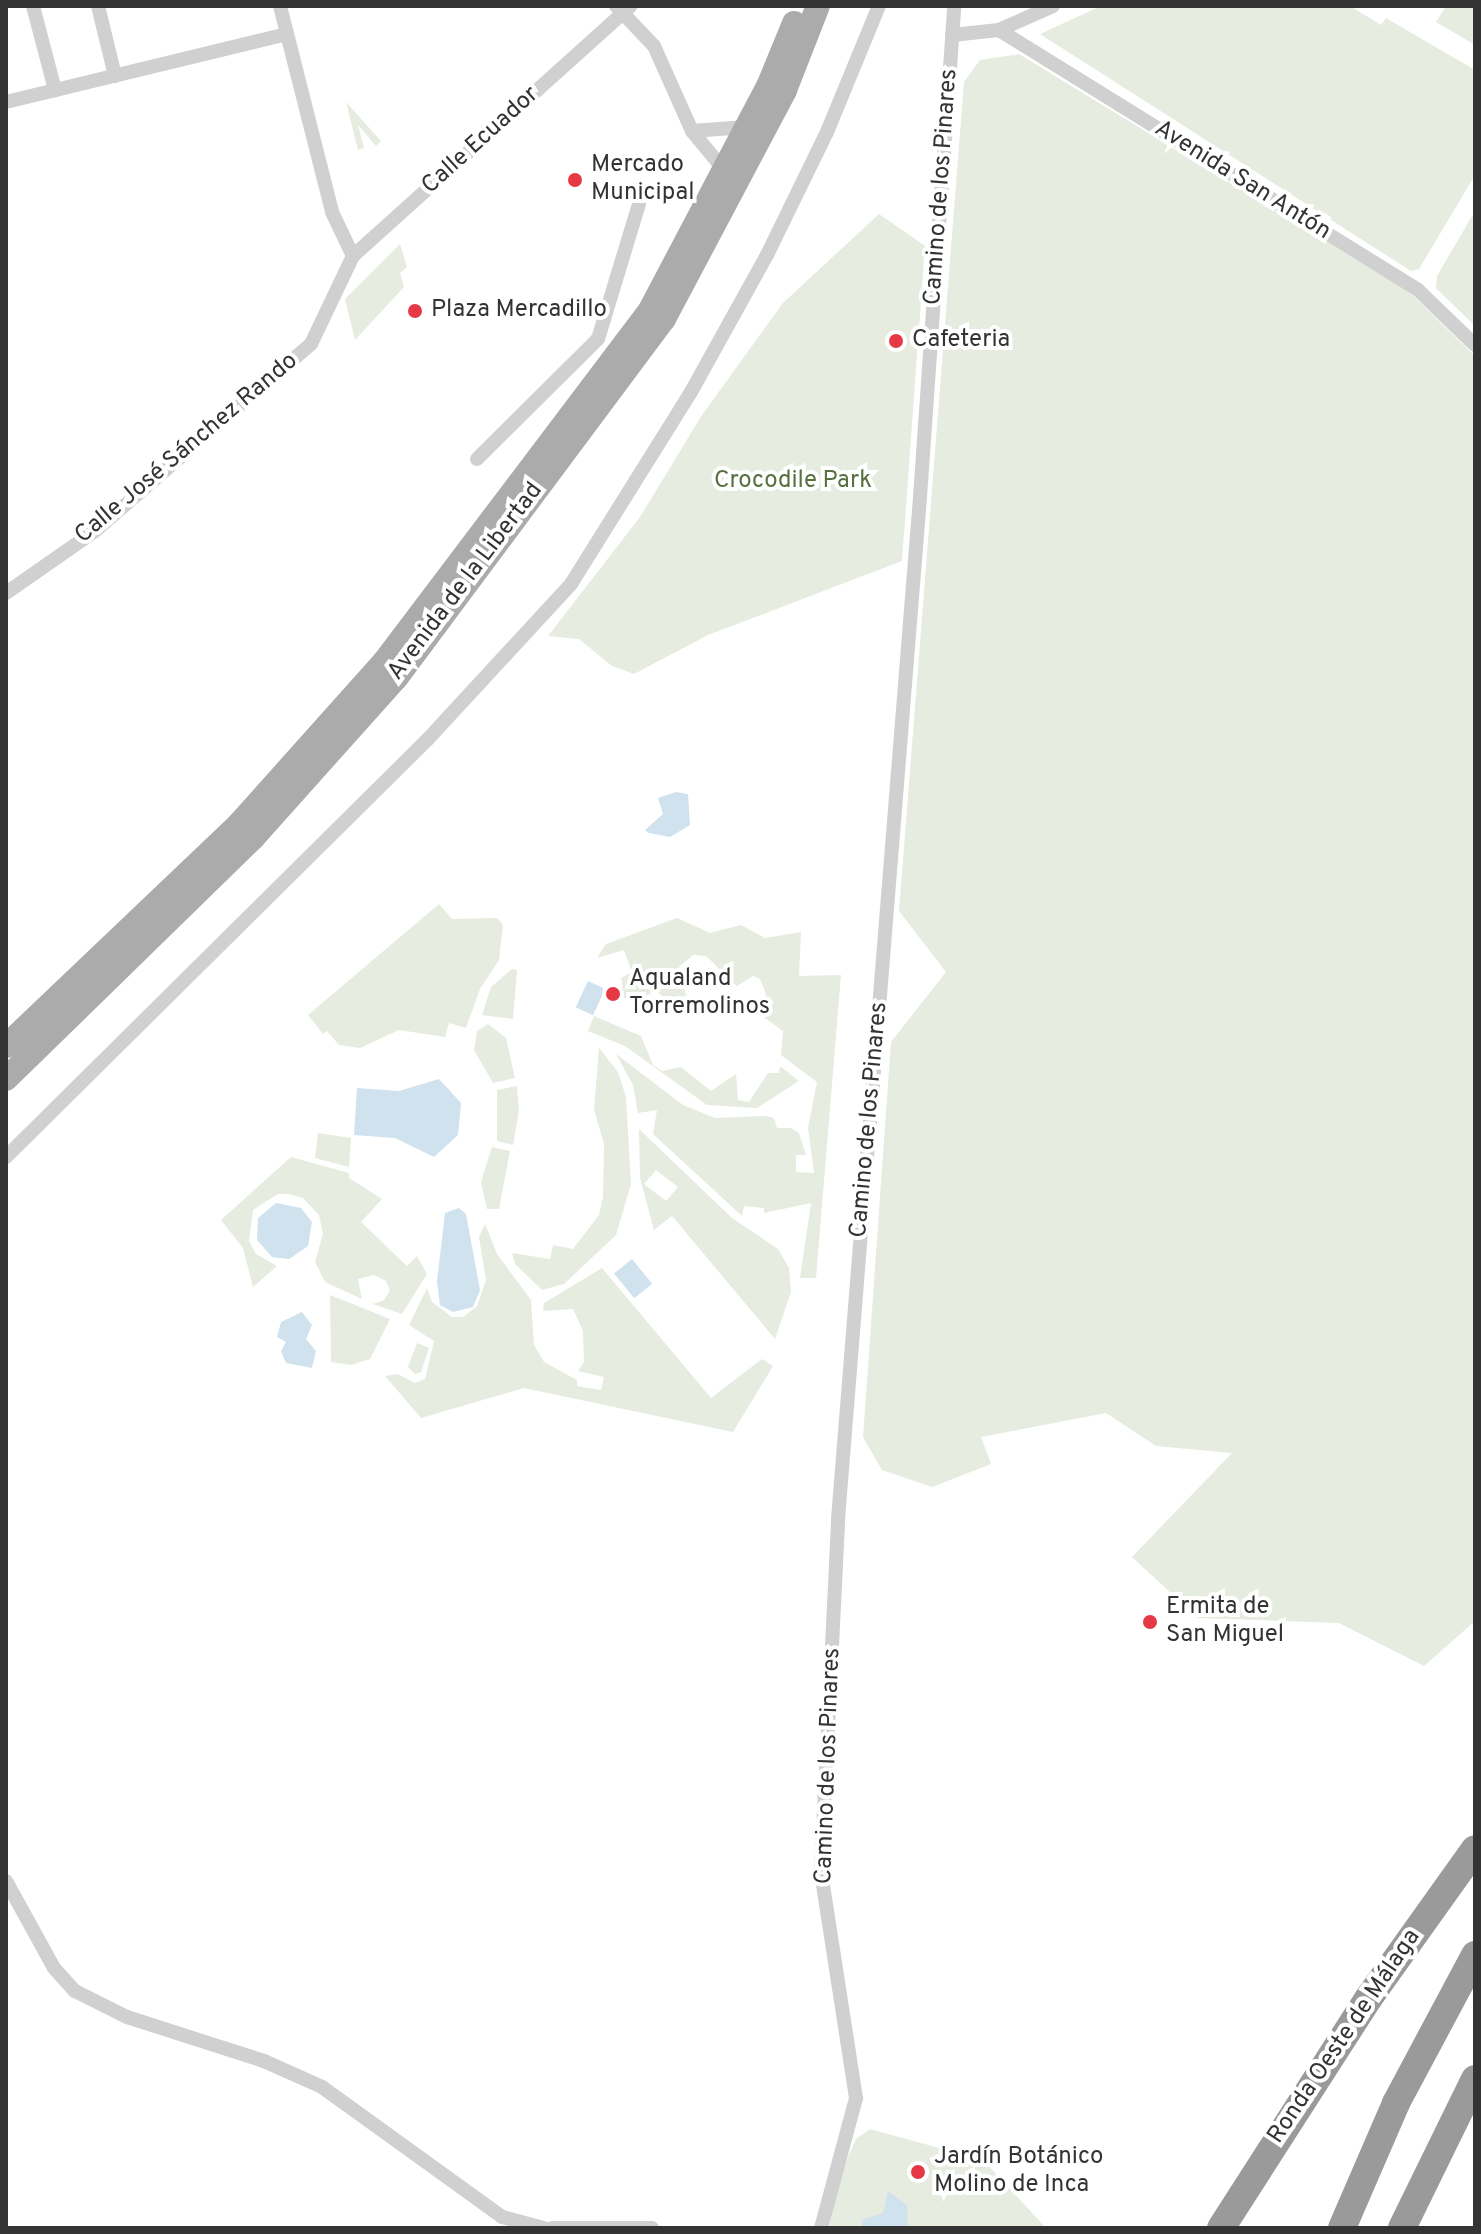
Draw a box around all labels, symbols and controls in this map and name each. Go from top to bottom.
street label: Camino de los Pinares [919,68,965,306]
street label: Calle Ecuador [417,81,545,201]
street label: Avenida San Antón [1148,115,1336,247]
place label: Mercado Municipal [591,152,694,208]
marker: Mercado Municipal [566,171,584,189]
place label: Plaza Mercadillo [431,297,607,325]
marker: Plaza Mercadillo [406,302,424,320]
place label: Cafeteria [912,327,1010,355]
marker: Cafeteria [887,332,905,350]
street label: Calle José Sánchez Rando [70,347,304,551]
park label: Crocodile Park [714,468,872,496]
street label: Avenida de la Libertad [382,478,550,686]
place label: Aqualand Torremolinos [629,966,770,1022]
marker: Aqualand Torremolinos [604,985,622,1003]
street label: Camino de los Pinares [845,1001,895,1239]
place label: Ermita de San Miguel [1166,1594,1284,1650]
marker: Ermita de San Miguel [1141,1613,1159,1631]
street label: Camino de los Pinares [810,1647,848,1885]
street label: Ronda Oeste de Málaga [1263,1924,1427,2150]
place label: Jardín Botánico Molino de Inca [934,2144,1104,2200]
marker: Jardín Botánico Molino de Inca [909,2163,927,2181]

